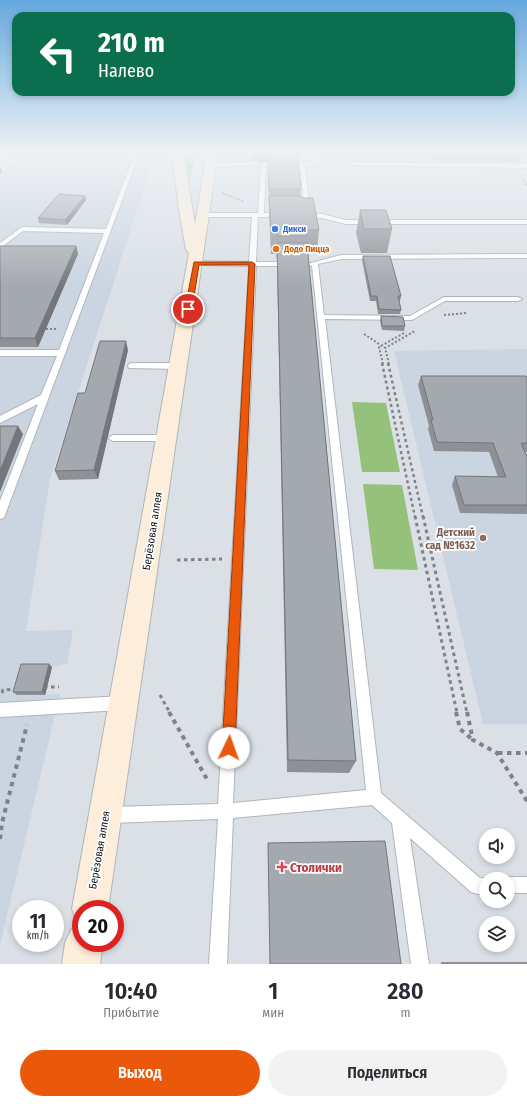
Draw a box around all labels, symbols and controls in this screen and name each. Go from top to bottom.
text: 210 m [98,26,165,59]
icon: left [32,28,84,80]
text: Налево [98,60,154,82]
marker: Дикси [270,224,280,234]
place label: Дикси [282,224,306,234]
marker: Додо Пицца [271,244,281,254]
place label: Додо Пицца [283,244,330,254]
pin [171,292,205,326]
icon: arrive [177,298,199,320]
street label: Берёзовая аллея [140,491,165,571]
place label: Детский сад №1632 [425,526,475,552]
marker: Детский сад №1632 [478,533,488,543]
position arrow [208,727,250,769]
street label: Берёзовая аллея [86,810,113,890]
map controls [479,828,515,952]
button: sound [479,828,515,864]
place label: Столички [290,860,342,875]
marker: Столички [277,862,287,872]
button: search [479,872,515,908]
speed limit sign: 20 [72,900,124,952]
text: 11 [30,909,46,933]
button: layers [479,916,515,952]
text: km/h [27,930,49,942]
text: 10:40 [104,977,158,1005]
text: 1 [268,977,278,1005]
text: 280 [387,977,424,1005]
text: Прибытие [103,1005,159,1020]
text: мин [262,1005,284,1020]
text: m [401,1005,411,1020]
button: Выход [20,1050,260,1096]
button: Поделиться [268,1050,507,1096]

